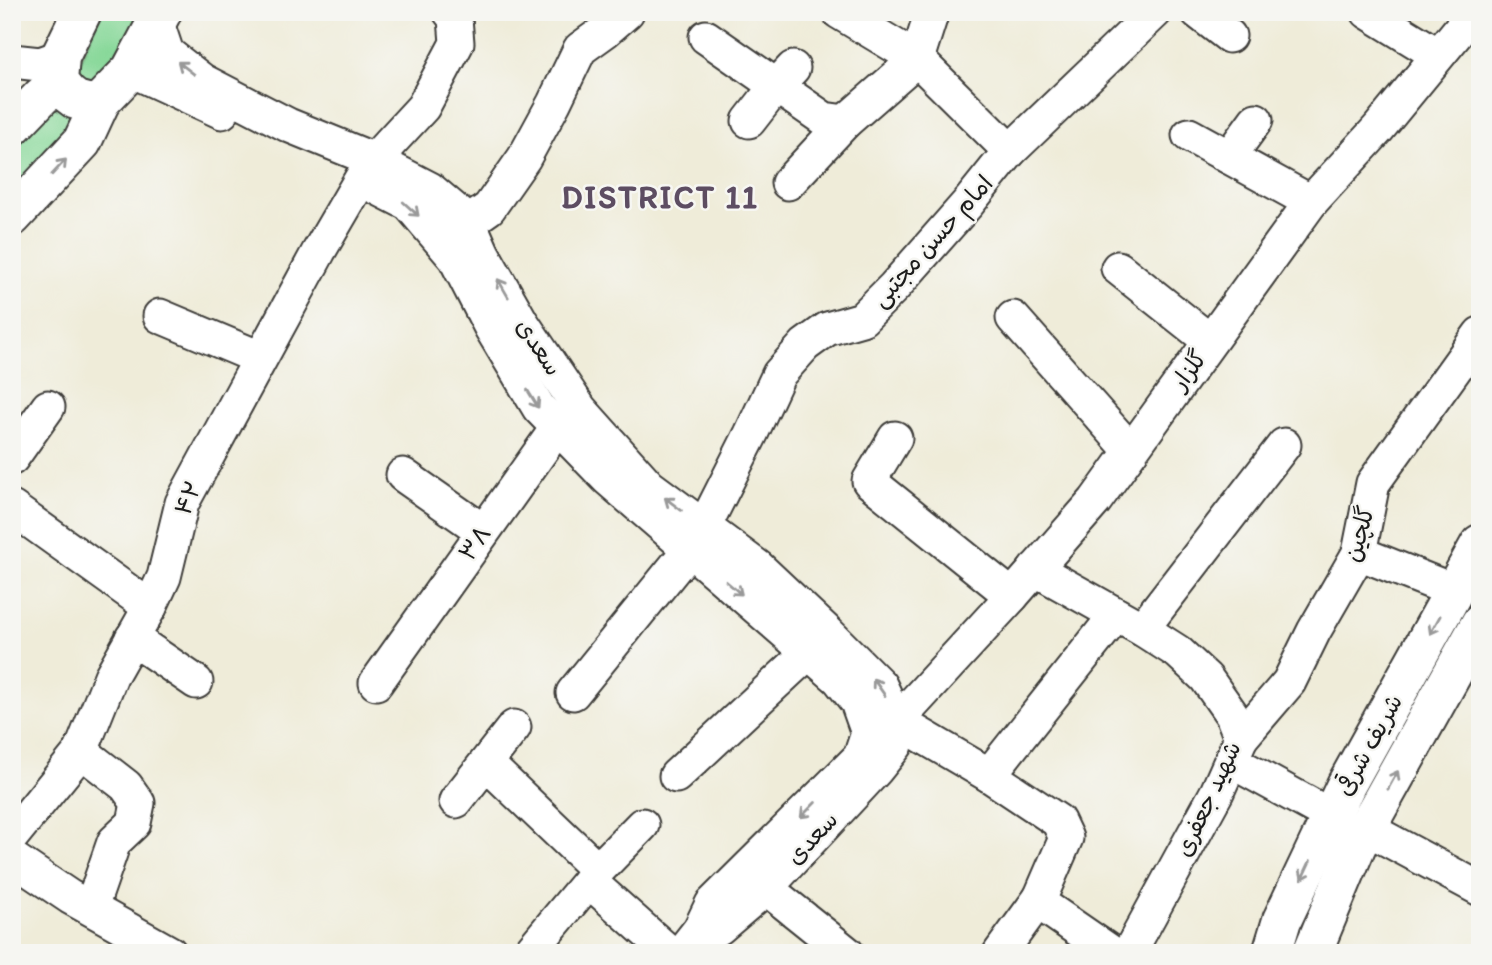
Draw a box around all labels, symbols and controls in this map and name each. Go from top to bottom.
one-way arrow [176,61,195,76]
one-way arrow [51,158,67,176]
street label: امام حسن مجتبی [865,169,1002,315]
district label: DISTRICT 11 [561,178,759,216]
one-way arrow [402,201,420,217]
one-way arrow [495,279,509,299]
street label: سعدی [510,313,569,381]
street label: گلزار [1163,344,1213,397]
one-way arrow [527,388,541,408]
street label: ۴۲ [168,476,208,519]
one-way arrow [664,496,683,511]
street label: گلچین [1337,503,1381,565]
street label: ۳۸ [452,519,497,566]
one-way arrow [725,580,743,596]
one-way arrow [1428,615,1442,635]
one-way arrow [872,678,886,697]
street label: شریف شرقی [1329,689,1408,801]
street label: شهید جعفری [1168,737,1247,861]
one-way arrow [1386,771,1400,791]
one-way arrow [799,801,816,818]
street label: سعدی [780,805,844,870]
one-way arrow [1298,859,1312,880]

